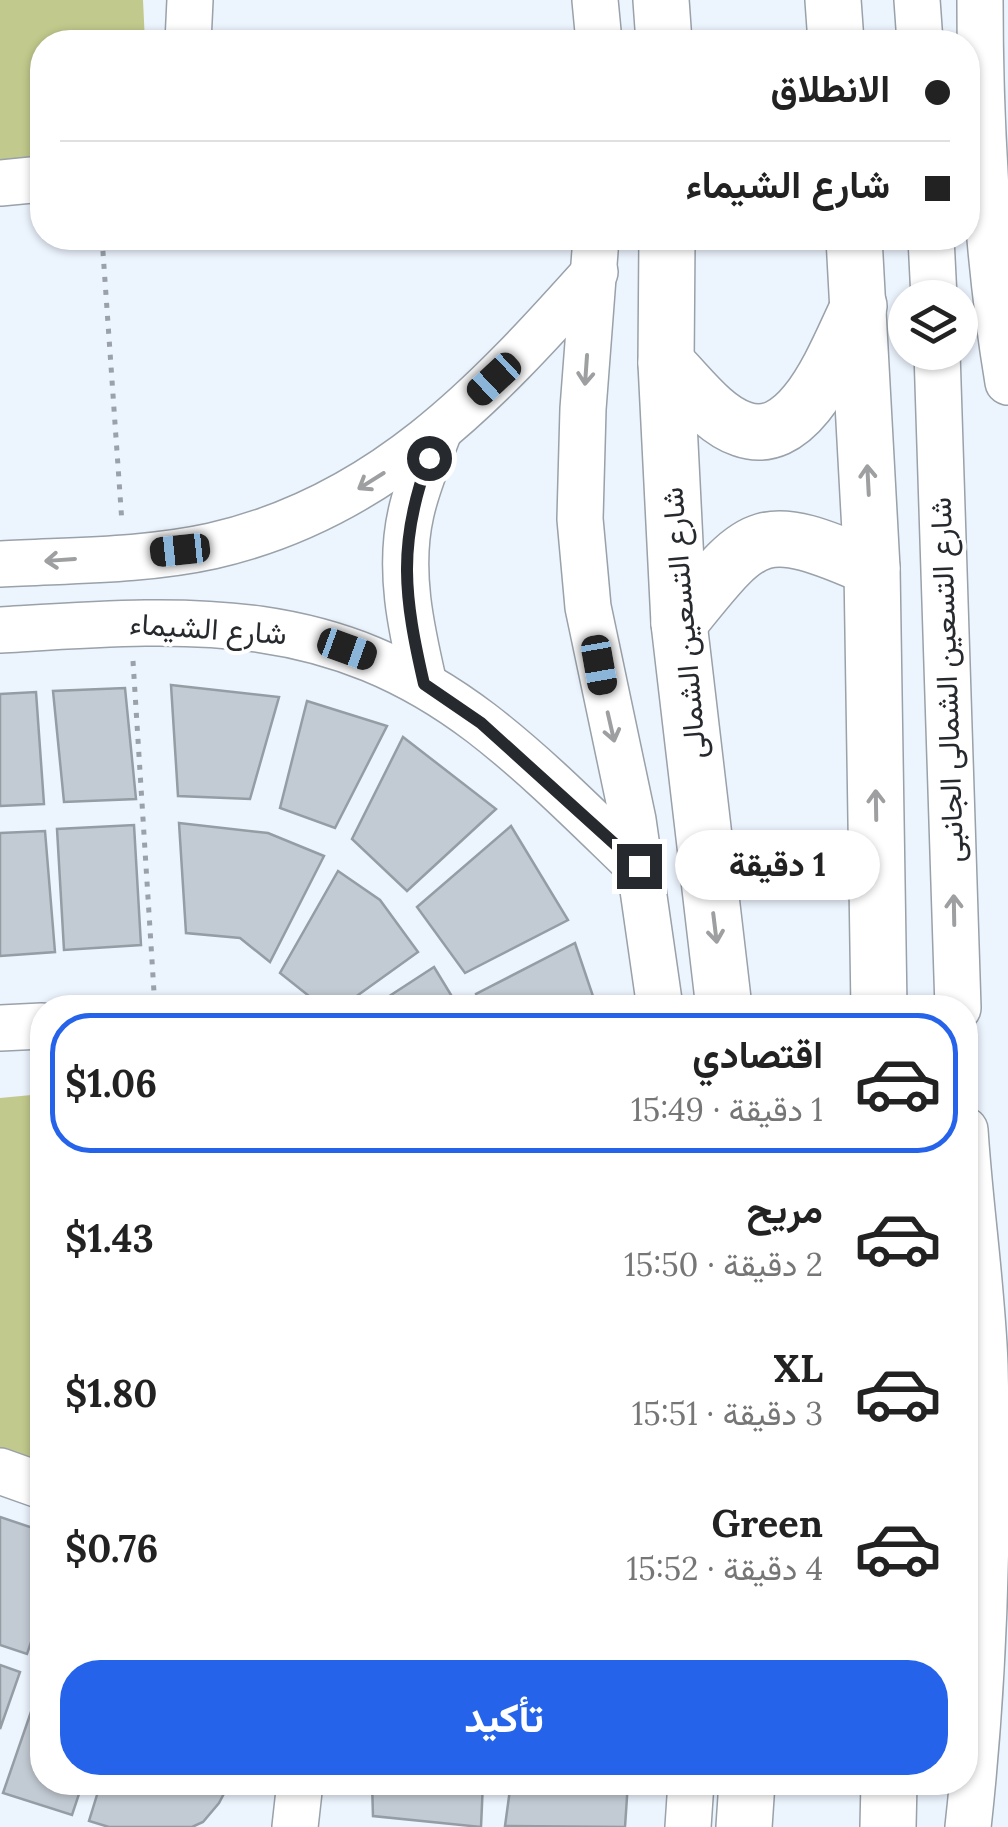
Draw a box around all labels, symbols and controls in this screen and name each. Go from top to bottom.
text: الانطلاق [771,64,890,112]
text: شارع الشيماء [685,160,890,208]
map controls [888,280,978,370]
button: layers [888,280,978,370]
car [462,348,526,410]
one-way arrow [576,353,595,385]
route start [407,436,452,481]
one-way arrow [859,465,878,497]
one-way arrow [357,470,385,491]
street label: شارع التسعين الشمالى [652,485,716,761]
street label: شارع التسعين الشمالى الجانبى [921,497,973,863]
car [149,532,211,568]
one-way arrow [45,551,77,570]
street label: شارع الشيماء [128,604,288,654]
car [314,625,380,673]
car [579,633,619,697]
one-way arrow [603,710,622,742]
one-way arrow [866,790,885,822]
callout: 1 دقيقة [674,831,879,901]
route end [617,844,662,889]
text: 1 دقيقة [729,844,826,885]
one-way arrow [944,895,963,927]
one-way arrow [706,911,725,943]
text: اقتصادي [692,1030,823,1078]
icon: car [853,1038,943,1128]
text: $1.06 [65,1059,157,1107]
text: 1 دقيقة · 15:49 [631,1089,823,1130]
text: مريح [747,1185,823,1233]
icon: car [853,1193,943,1283]
text: $1.43 [65,1214,154,1262]
text: 2 دقيقة · 15:50 [624,1244,823,1285]
text: XL [773,1344,823,1392]
icon: car [853,1348,943,1438]
text: $1.80 [65,1369,158,1417]
text: 3 دقيقة · 15:51 [632,1393,823,1434]
text: Green [712,1499,823,1547]
icon: car [853,1503,943,1593]
text: $0.76 [65,1524,158,1572]
text: 4 دقيقة · 15:52 [627,1548,823,1589]
button: تأكيد [60,1660,948,1775]

